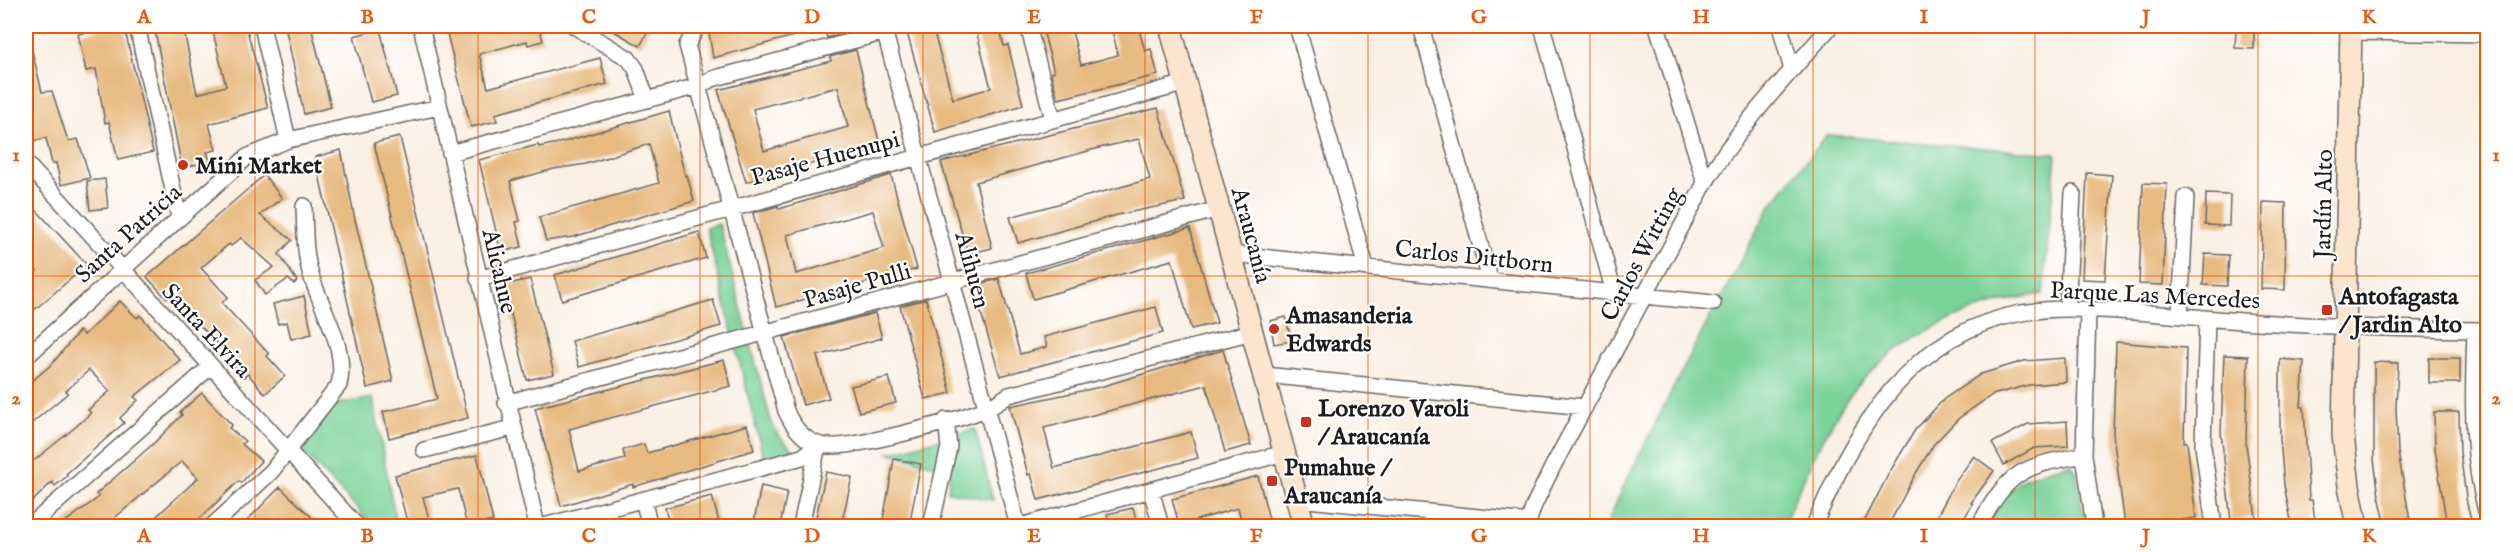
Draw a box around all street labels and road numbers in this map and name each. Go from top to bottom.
street label: Pasaje Huenupi [747,125,903,194]
street label: Jardín Alto [2308,149,2341,262]
street label: Santa Patricia [69,177,190,290]
street label: Carlos Witting [1594,182,1691,327]
street label: Araucanía [1223,183,1278,287]
street label: Alicahue [474,225,523,317]
street label: Alihuen [946,228,997,312]
street label: Carlos Dittborn [1393,234,1555,281]
street label: Pasaje Pulli [800,256,915,317]
street label: Parque Las Mercedes [2049,276,2261,317]
street label: Santa Elvira [154,277,258,385]

